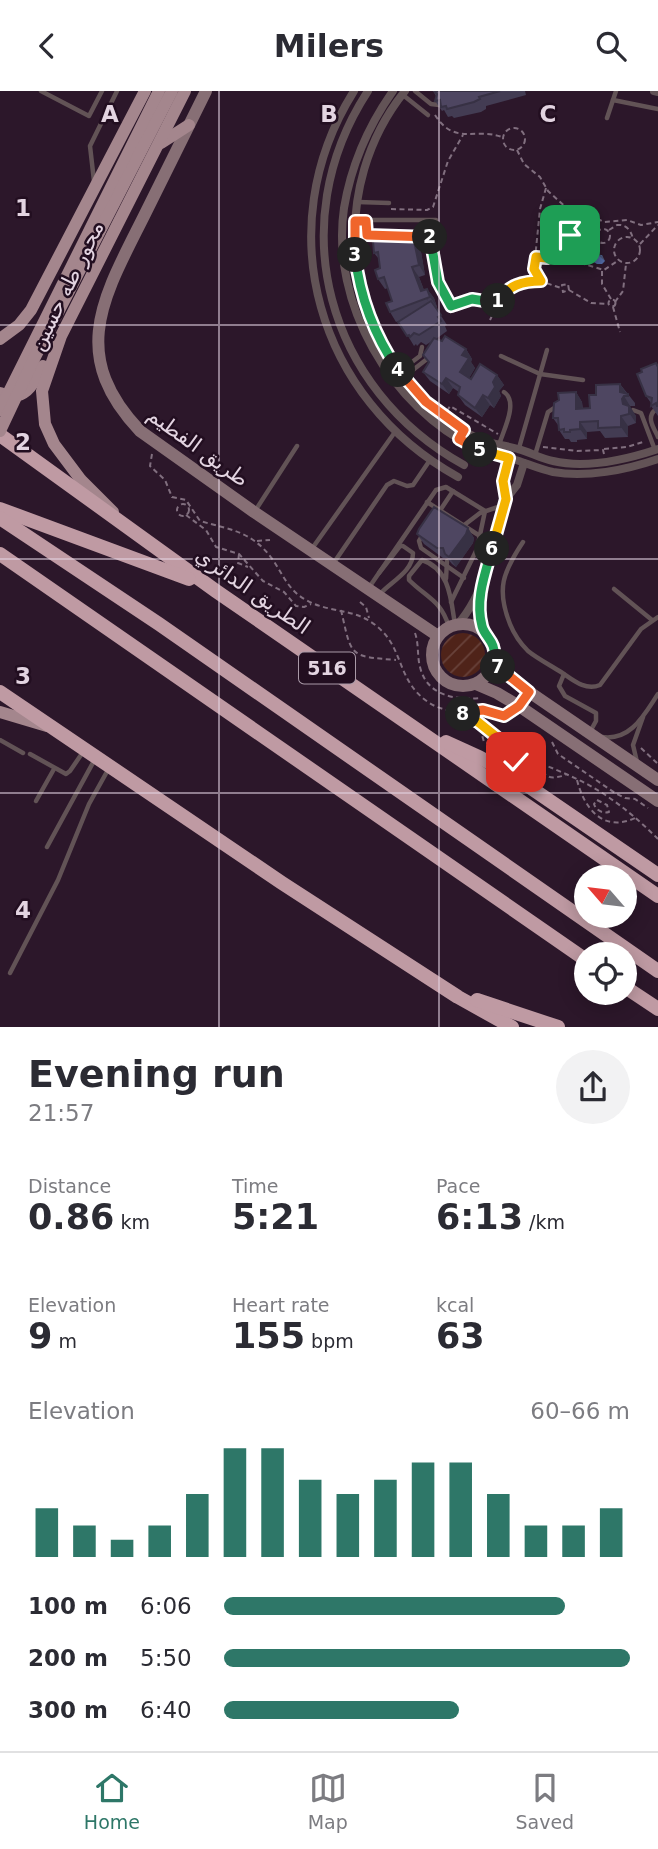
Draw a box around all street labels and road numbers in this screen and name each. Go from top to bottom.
street label: محور طه حسين [25,217,109,355]
street label: طريق الفطيم [142,402,253,492]
street label: الطريق الدائري [191,543,315,639]
road number: 516 [299,653,355,683]

